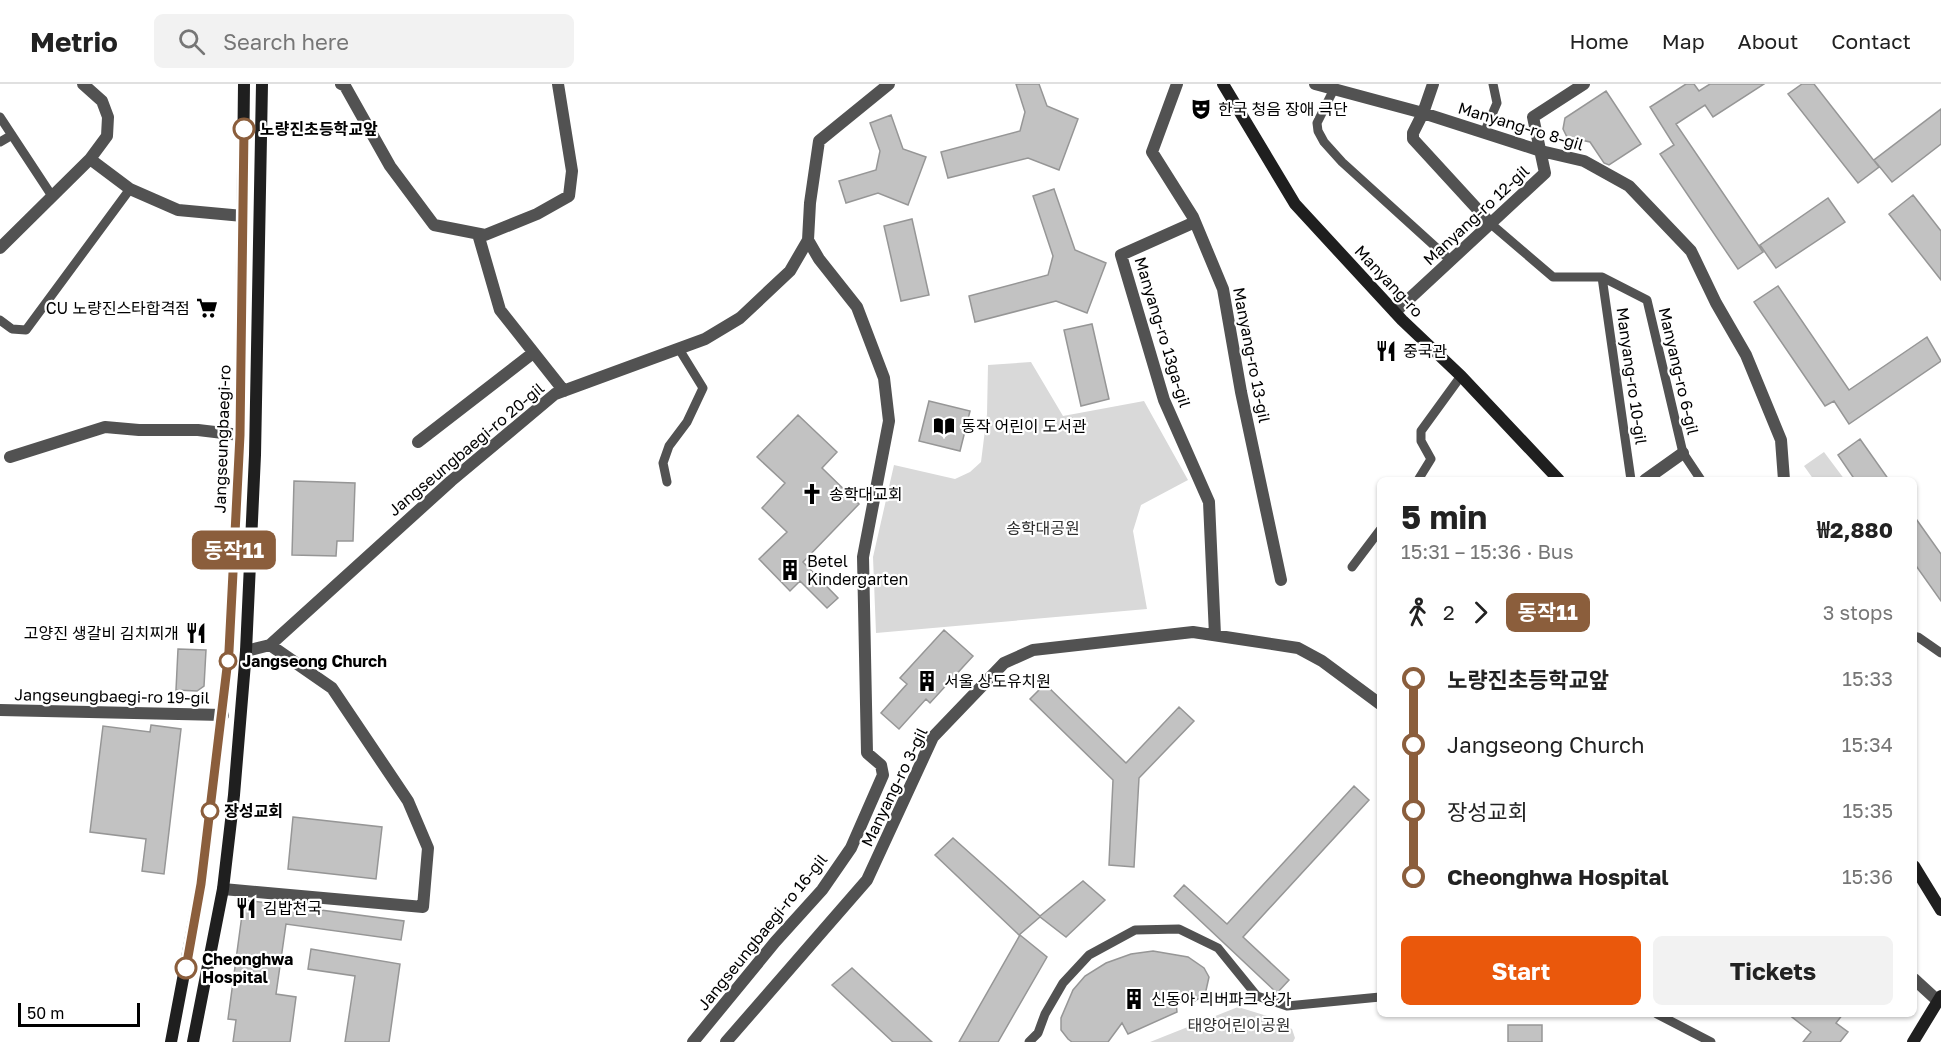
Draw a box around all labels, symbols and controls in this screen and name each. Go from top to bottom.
search box [154,14,574,68]
text: Metrio [30,25,118,58]
icon: search [175,25,208,58]
text: Search here [223,28,349,55]
text: Home [1569,28,1629,54]
text: Map [1662,28,1705,54]
text: About [1738,28,1798,54]
text: Contact [1831,28,1911,54]
theatre icon: 한국 청음 장애 극단 [1189,97,1213,121]
street label: Manyang-ro 8-gil [1456,97,1586,155]
place label: 한국 청음 장애 극단 [1218,99,1348,119]
marker: 노량진초등학교앞 [233,118,255,140]
place label: 노량진초등학교앞 [260,119,378,139]
street label: Manyang-ro 12-gil [1419,161,1533,269]
street label: Manyang-ro [1351,241,1427,321]
street label: Manyang-ro 13ga-gil [1131,254,1195,410]
street label: Manyang-ro 13-gil [1229,285,1275,425]
supermarket icon: CU 노량진스타합격점 [195,296,219,320]
place label: CU 노량진스타합격점 [46,298,190,318]
street label: Manyang-ro 6-gil [1655,305,1703,437]
street label: Manyang-ro 10-gil [1612,306,1652,446]
restaurant icon: 중국관 [1374,339,1398,363]
place label: 중국관 [1403,341,1447,361]
street label: Jangseungbaegi-ro [209,364,235,514]
street label: Jangseungbaegi-ro 20-gil [384,378,548,520]
library icon: 동작 어린이 도서관 [932,414,956,438]
place label: 동작 어린이 도서관 [961,416,1087,436]
church icon: 송학대교회 [800,482,824,506]
place label: 송학대교회 [829,484,903,504]
text: 5 min [1401,497,1487,536]
text: ₩2,880 [1817,516,1893,543]
park label: 송학대공원 [1006,518,1080,538]
line badge: 동작11 [192,530,276,570]
text: 동작11 [204,537,264,563]
text: 15:31 – 15:36 · Bus [1401,539,1574,563]
place label: Betel Kindergarten [807,551,908,589]
building icon: Betel Kindergarten [778,558,802,582]
icon: walk [1401,596,1434,629]
icon: forward [1464,596,1497,629]
text: 동작11 [1518,599,1578,625]
text: 2 [1443,600,1455,624]
text: 3 stops [1823,600,1893,624]
restaurant icon: 고양진 생갈비 김치찌개 [184,621,208,645]
place label: 고양진 생갈비 김치찌개 [24,623,179,643]
place label: Jangseong Church [242,651,387,671]
marker: Jangseong Church [219,652,237,670]
text: 노량진초등학교앞 [1447,666,1609,693]
text: 15:33 [1842,666,1893,690]
building icon: 서울 상도유치원 [915,669,939,693]
place label: 서울 상도유치원 [944,671,1051,691]
street label: Jangseungbaegi-ro 19-gil [14,684,210,708]
street label: Manyang-ro 3-gil [857,724,931,850]
text: Jangseong Church [1447,731,1645,758]
text: 15:34 [1842,732,1893,756]
text: 장성교회 [1447,798,1528,825]
text: 15:35 [1842,798,1893,822]
place label: 장성교회 [224,801,283,821]
marker: 장성교회 [201,802,219,820]
street label: Jangseungbaegi-ro 16-gil [693,850,831,1014]
text: Cheonghwa Hospital [1447,863,1669,890]
text: 15:36 [1842,864,1893,888]
restaurant icon: 김밥천국 [234,896,258,920]
place label: 김밥천국 [263,898,322,918]
button: Start [1401,936,1641,1005]
button: Tickets [1653,936,1893,1005]
place label: Cheonghwa Hospital [202,949,293,987]
marker: Cheonghwa Hospital [175,957,197,979]
building icon: 신동아 리버파크 상가 [1122,987,1146,1011]
place label: 신동아 리버파크 상가 [1151,989,1292,1009]
scale bar [18,1000,140,1028]
text: 50 m [27,1003,64,1023]
park label: 태양어린이공원 [1187,1015,1291,1035]

